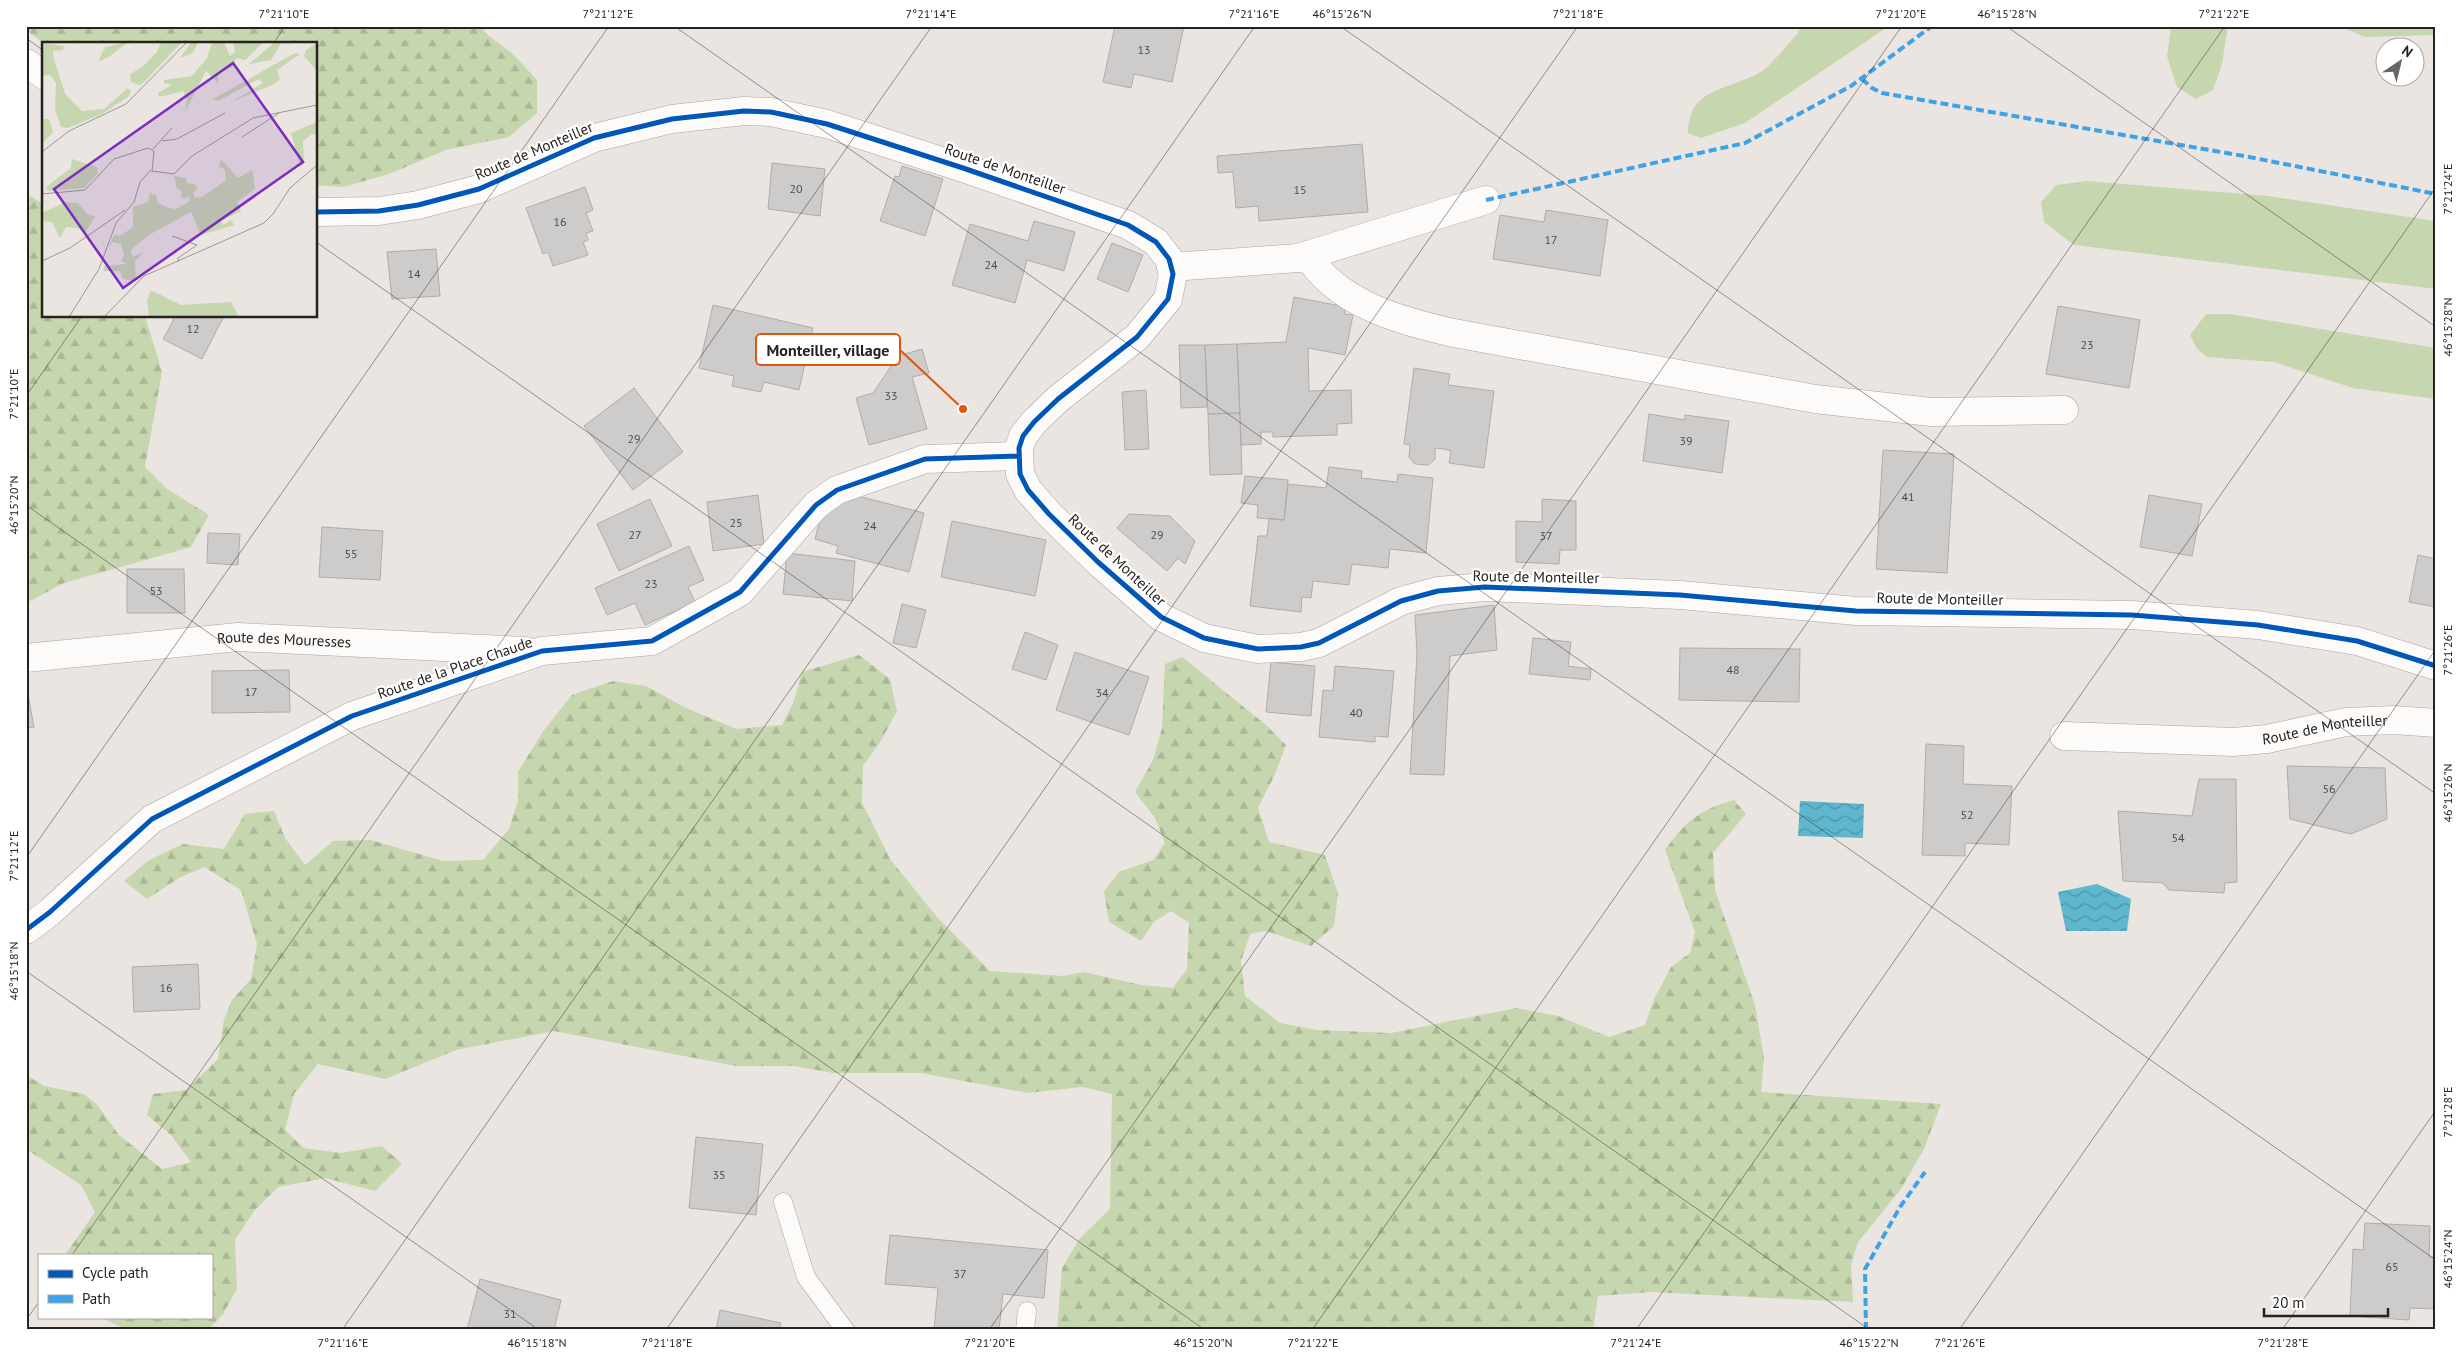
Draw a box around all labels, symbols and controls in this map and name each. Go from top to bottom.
text: 7°21'10"E [259,6,309,21]
text: 7°21'12"E [583,6,633,21]
text: 7°21'14"E [906,6,956,21]
text: 7°21'16"E [1229,6,1279,21]
text: 46°15'26"N [1312,6,1372,21]
text: 7°21'18"E [1553,6,1603,21]
text: 7°21'20"E [1876,6,1926,21]
text: 46°15'28"N [1977,6,2037,21]
text: 7°21'22"E [2199,6,2249,21]
north arrow [2374,38,2424,88]
text: N [2399,41,2416,61]
inset map [42,42,318,318]
house number: 13 [1137,42,1151,57]
street label: Route de Monteiller [472,117,596,184]
street label: Route de Monteiller [942,139,1068,198]
text: 7°21'24"E [2440,164,2455,214]
house number: 20 [789,181,803,196]
house number: 15 [1293,182,1307,197]
house number: 16 [553,214,567,229]
house number: 17 [1544,232,1558,247]
house number: 24 [984,257,998,272]
house number: 14 [407,266,421,281]
text: 46°15'28"N [2440,297,2455,357]
house number: 12 [186,321,200,336]
callout: Monteiller, village [756,334,900,365]
house number: 23 [2080,337,2094,352]
text: Monteiller, village [767,340,889,360]
text: 7°21'10"E [6,369,21,419]
house number: 33 [884,388,898,403]
house number: 29 [627,431,641,446]
house number: 39 [1679,433,1693,448]
text: 46°15'20"N [6,475,21,535]
house number: 41 [1901,489,1915,504]
street label: Route de Monteiller [1065,509,1170,610]
house number: 25 [729,515,743,530]
house number: 24 [863,518,877,533]
house number: 27 [628,527,642,542]
house number: 29 [1150,527,1164,542]
house number: 37 [1539,528,1553,543]
house number: 55 [344,546,358,561]
street label: Route de Monteiller [1472,566,1600,587]
house number: 23 [644,576,658,591]
house number: 53 [149,583,163,598]
street label: Route de Monteiller [1876,588,2004,609]
text: 7°21'26"E [2440,625,2455,675]
street label: Route des Mouresses [216,627,351,652]
street label: Route de la Place Chaude [375,632,535,703]
house number: 48 [1726,662,1740,677]
house number: 17 [244,684,258,699]
house number: 34 [1095,685,1109,700]
house number: 40 [1349,705,1363,720]
street label: Route de Monteiller [2261,710,2388,748]
text: 46°15'26"N [2440,763,2455,823]
house number: 56 [2322,781,2336,796]
house number: 52 [1960,807,1974,822]
house number: 54 [2171,830,2185,845]
text: 7°21'12"E [6,831,21,881]
text: 46°15'18"N [6,941,21,1001]
house number: 16 [159,980,173,995]
text: 7°21'28"E [2440,1087,2455,1137]
house number: 35 [712,1167,726,1182]
text: 46°15'24"N [2440,1229,2455,1289]
legend [38,1254,212,1318]
house number: 65 [2385,1259,2399,1274]
text: Cycle path [82,1263,148,1282]
house number: 37 [953,1266,967,1281]
scale bar [2264,1286,2388,1318]
text: Path [82,1289,111,1308]
text: 20 m [2272,1293,2305,1312]
house number: 31 [503,1306,517,1321]
text: 7°21'16"E [318,1335,368,1350]
text: 46°15'18"N [507,1335,567,1350]
text: 7°21'18"E [642,1335,692,1350]
text: 7°21'20"E [965,1335,1015,1350]
text: 46°15'20"N [1173,1335,1233,1350]
text: 7°21'22"E [1288,1335,1338,1350]
text: 7°21'24"E [1611,1335,1661,1350]
text: 46°15'22"N [1839,1335,1899,1350]
text: 7°21'26"E [1935,1335,1985,1350]
text: 7°21'28"E [2258,1335,2308,1350]

